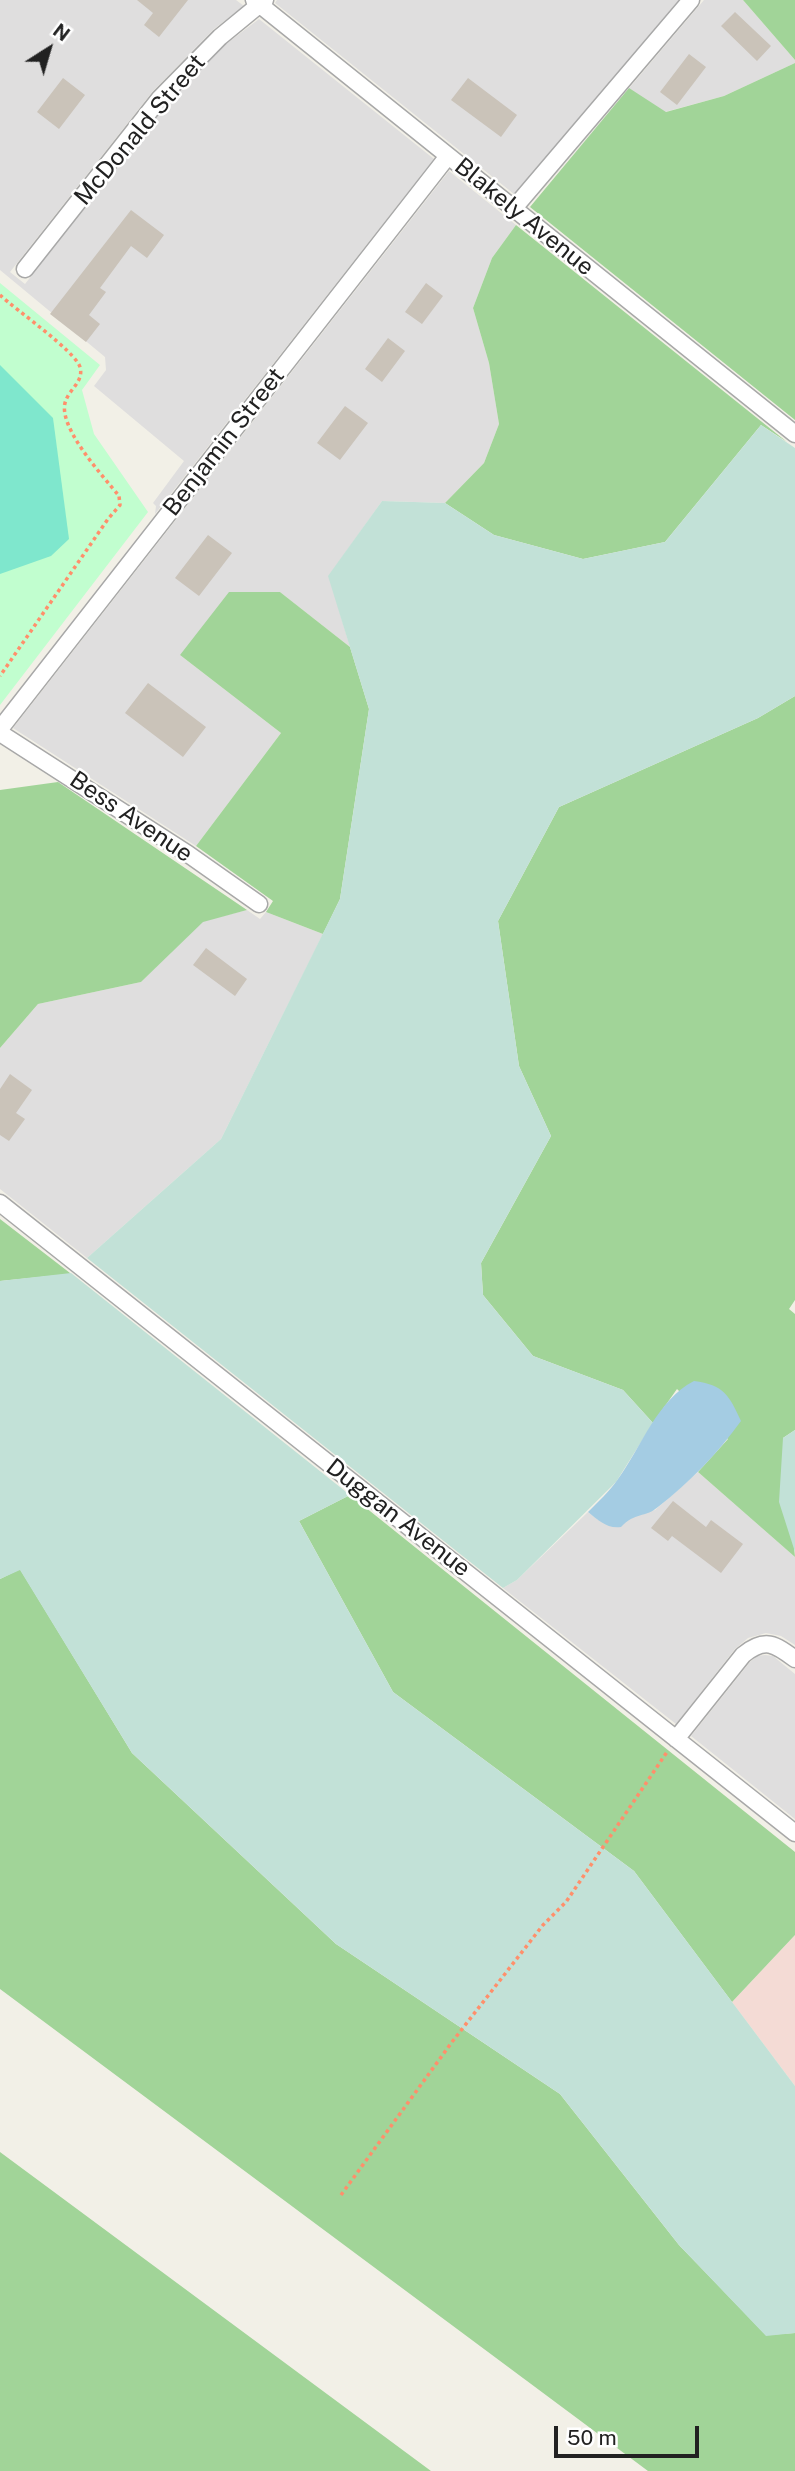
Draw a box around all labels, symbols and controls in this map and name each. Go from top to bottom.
north arrow [14,14,84,84]
text: N [49,19,74,45]
street label: McDonald Street [68,49,212,211]
street label: Blakely Avenue [449,152,599,282]
street label: Benjamin Street [157,362,291,522]
street label: Bess Avenue [64,765,198,869]
street label: Duggan Avenue [320,1453,476,1583]
scale bar [557,2412,702,2456]
text: 50 m [567,2425,617,2450]

